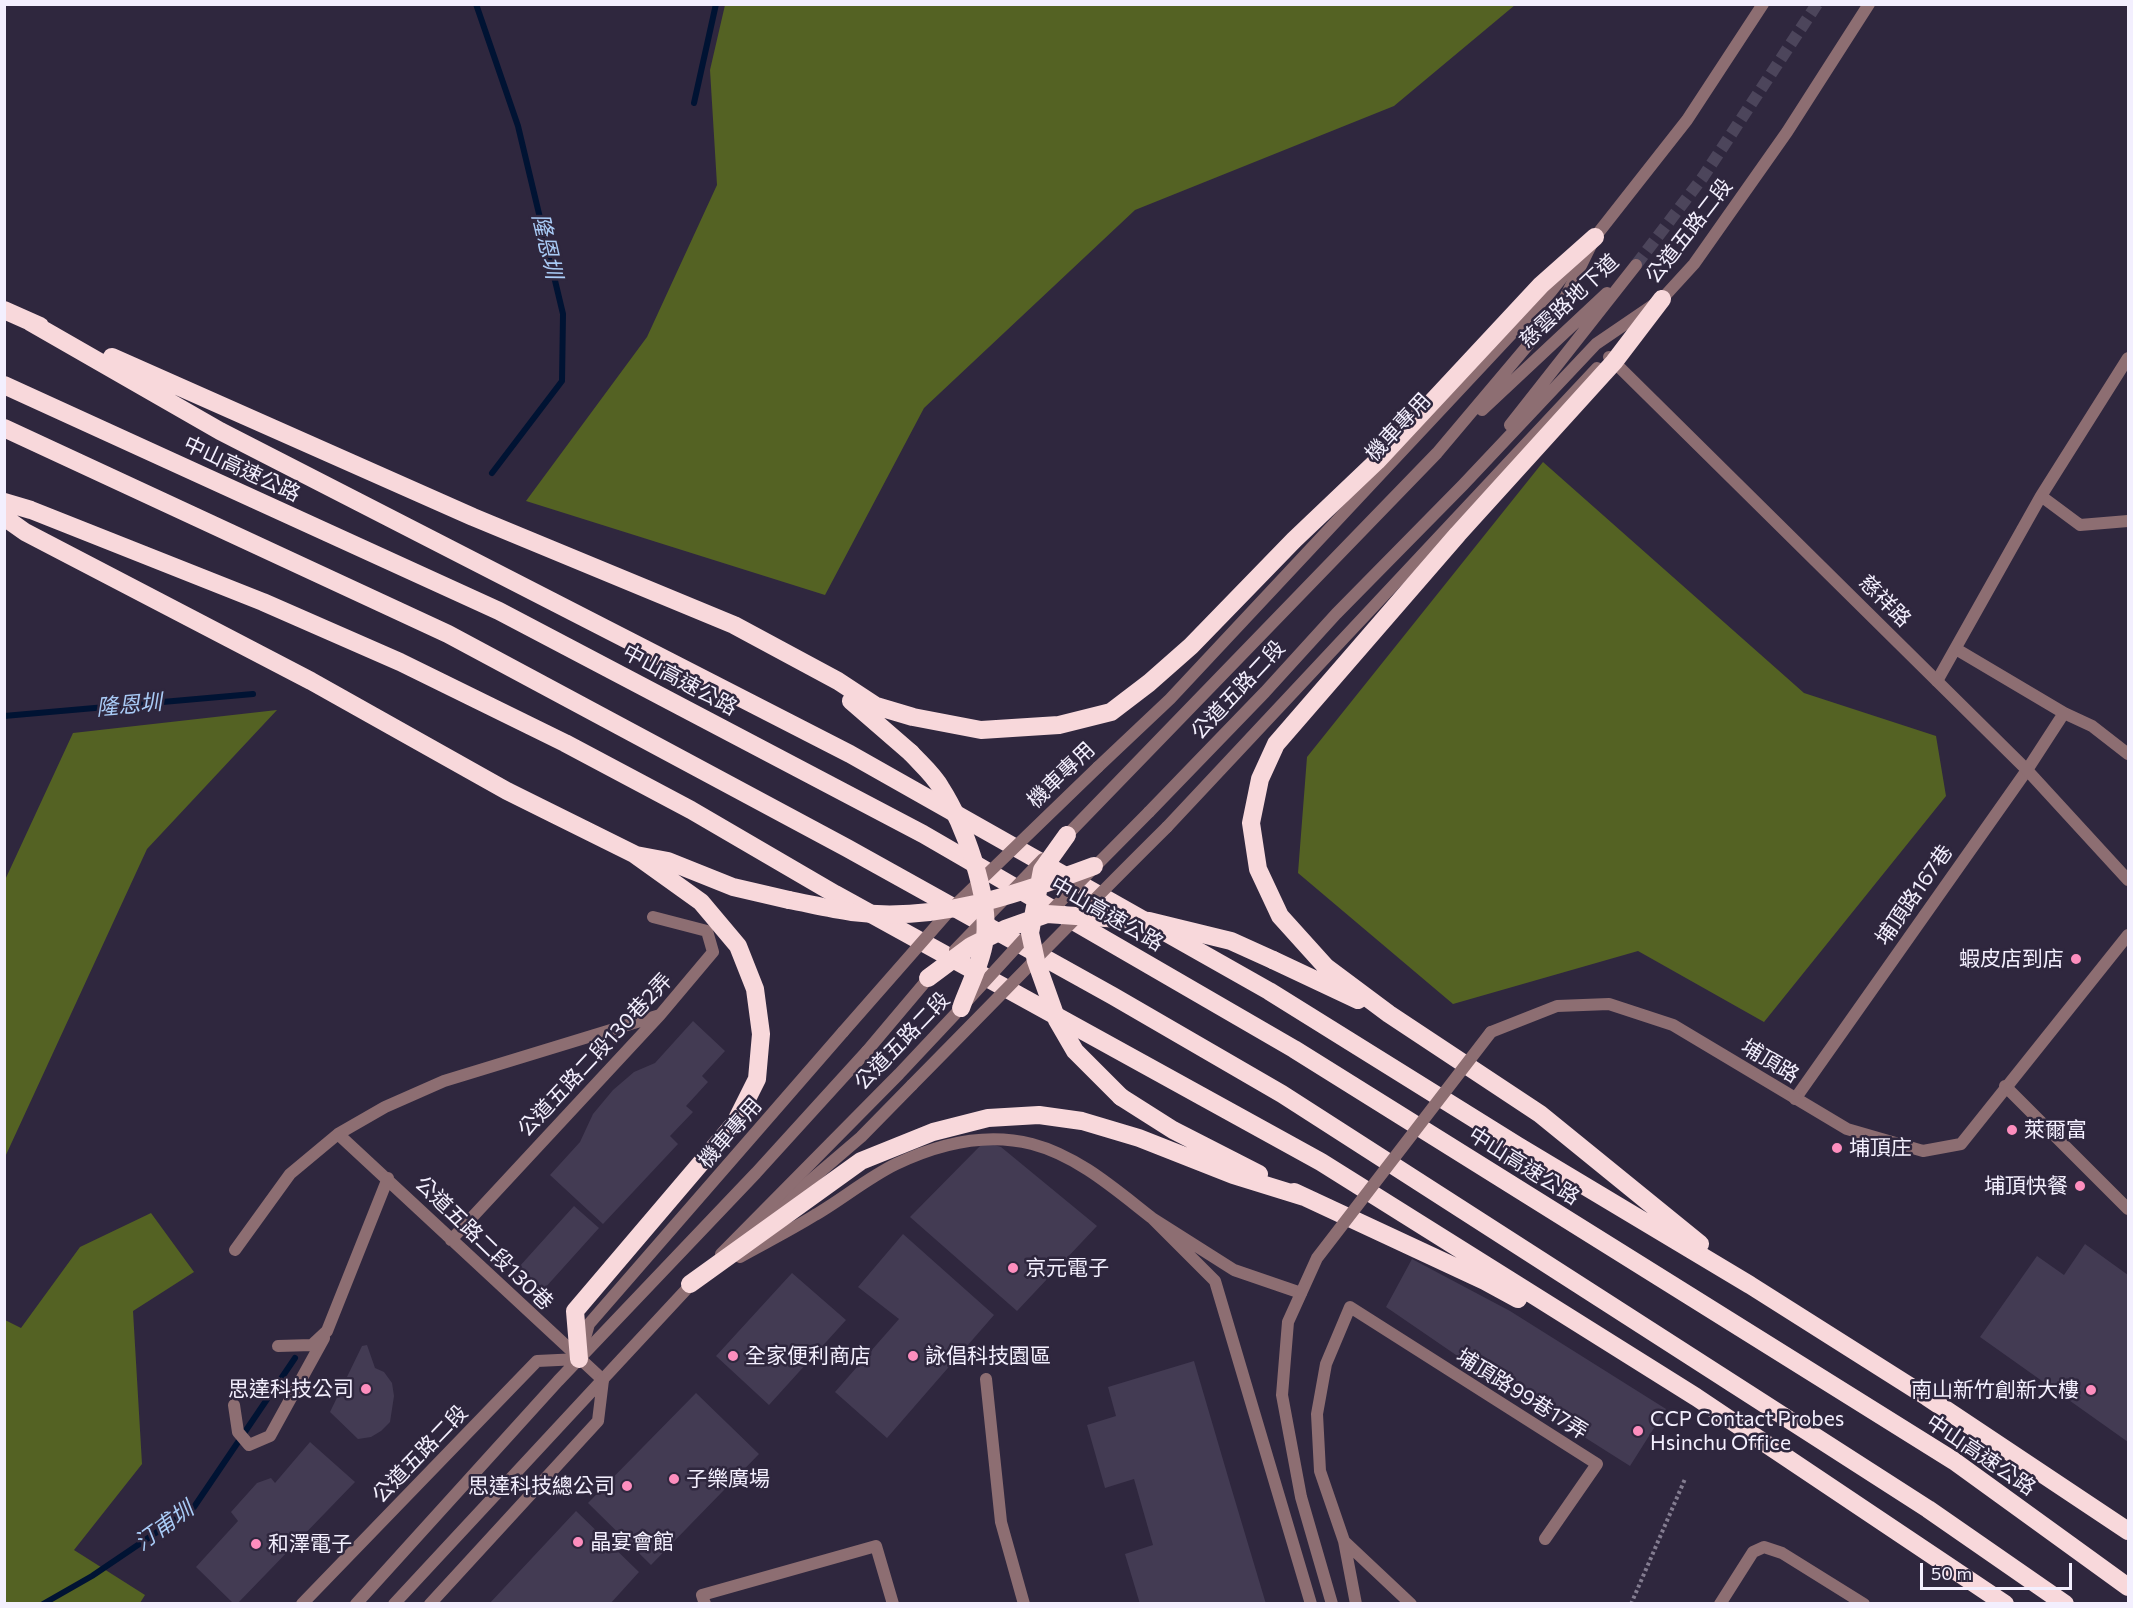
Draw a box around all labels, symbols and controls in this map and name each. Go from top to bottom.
street label: 公道五路二段 [1640,174,1738,288]
water label: 隆恩圳 [527,211,567,281]
street label: 慈雲路地下道 [1514,249,1624,353]
street label: 機車專用 [1360,388,1436,466]
street label: 中山高速公路 [180,431,304,507]
street label: 慈祥路 [1854,570,1916,632]
street label: 公道五路二段 [1186,635,1290,745]
street label: 中山高速公路 [618,639,742,721]
water label: 隆恩圳 [95,689,163,721]
street label: 機車專用 [1022,737,1100,813]
street label: 埔頂路167巷 [1870,840,1958,950]
street label: 中山高速公路 [1046,872,1168,956]
place label: 蝦皮店到店 [1959,946,2064,972]
marker: 蝦皮店到店 [2069,952,2083,966]
street label: 公道五路二段130巷2弄 [513,968,677,1142]
street label: 公道五路二段 [849,987,955,1095]
street label: 埔頂路 [1737,1034,1803,1088]
street label: 機車專用 [693,1093,767,1173]
place label: 萊爾富 [2024,1117,2087,1143]
street label: 中山高速公路 [1464,1122,1584,1210]
marker: 萊爾富 [2005,1123,2019,1137]
place label: 埔頂庄 [1849,1135,1912,1161]
marker: 埔頂庄 [1830,1141,1844,1155]
street label: 公道五路二段130巷 [410,1171,558,1315]
place label: 埔頂快餐 [1984,1173,2068,1199]
marker: 埔頂快餐 [2073,1179,2087,1193]
place label: 京元電子 [1025,1255,1109,1281]
marker: 京元電子 [1006,1261,1020,1275]
place label: 全家便利商店 [745,1343,871,1369]
place label: 詠倡科技園區 [925,1343,1051,1369]
street label: 埔頂路99巷17弄 [1451,1343,1593,1445]
marker: 全家便利商店 [726,1349,740,1363]
marker: 詠倡科技園區 [906,1349,920,1363]
place label: 思達科技公司 [228,1376,354,1402]
place label: 南山新竹創新大樓 [1911,1377,2079,1403]
marker: 思達科技公司 [359,1382,373,1396]
marker: 南山新竹創新大樓 [2084,1383,2098,1397]
street label: 公道五路二段 [367,1400,473,1508]
place label: CCP Contact Probes Hsinchu Office [1650,1406,1844,1456]
street label: 中山高速公路 [1922,1409,2040,1501]
marker: CCP Contact Probes Hsinchu Office [1631,1424,1645,1438]
place label: 子樂廣場 [686,1466,770,1492]
marker: 子樂廣場 [667,1472,681,1486]
place label: 思達科技總公司 [468,1473,615,1499]
marker: 思達科技總公司 [620,1479,634,1493]
water label: 汀甫圳 [130,1496,198,1556]
place label: 晶宴會館 [590,1529,674,1555]
place label: 和澤電子 [268,1531,352,1557]
marker: 晶宴會館 [571,1535,585,1549]
marker: 和澤電子 [249,1537,263,1551]
scale bar [1923,1551,2074,1589]
text: 50 m [1931,1562,1972,1584]

